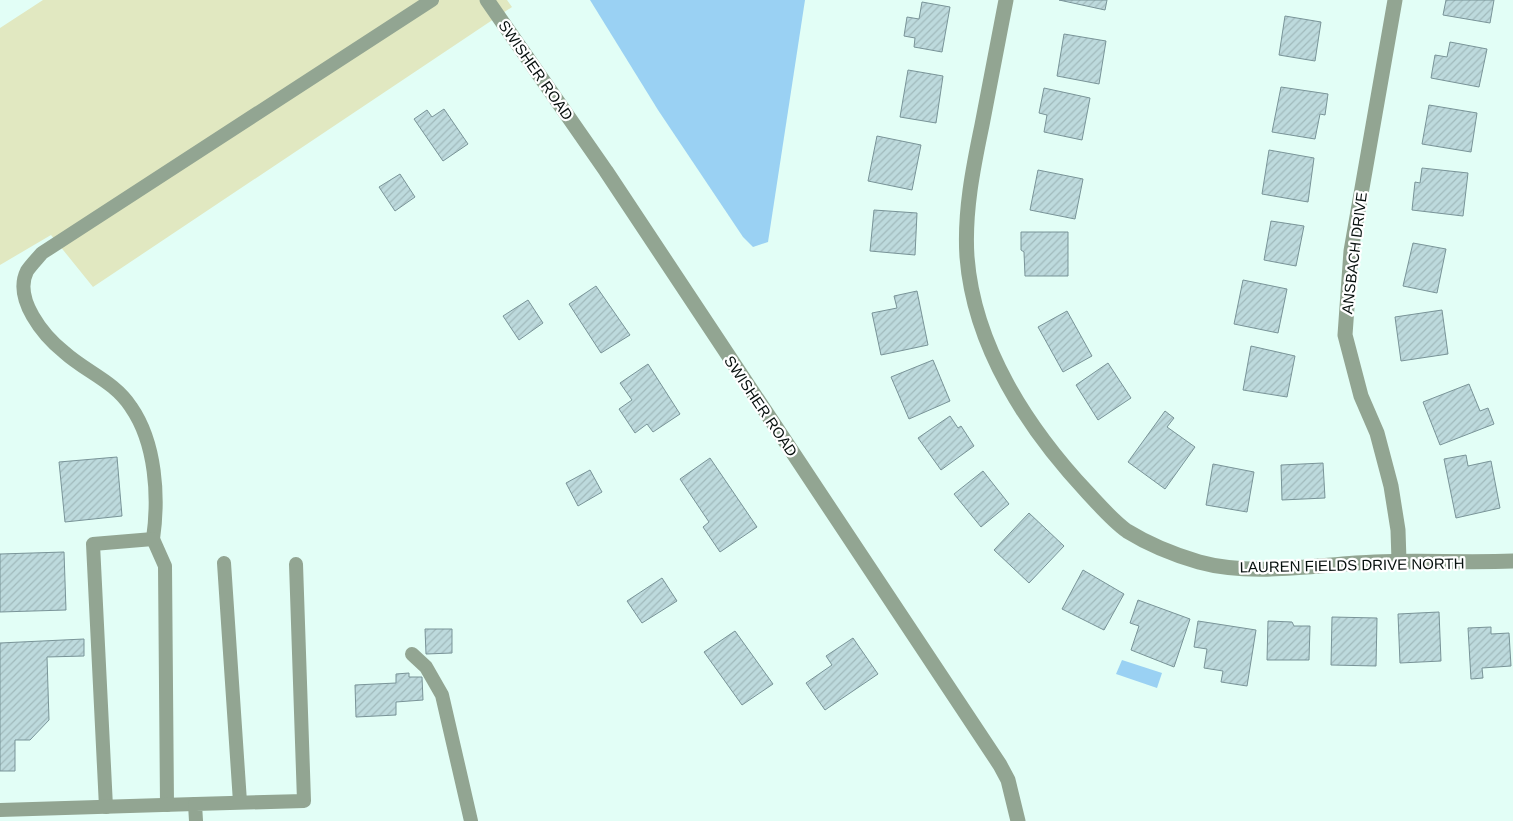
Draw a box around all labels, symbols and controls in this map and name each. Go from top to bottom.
street label: SWISHER ROAD [495,17,577,123]
street label: ANSBACH DRIVE [1338,191,1370,315]
street label: SWISHER ROAD [721,353,801,460]
street label: LAUREN FIELDS DRIVE NORTH [1239,555,1465,575]

